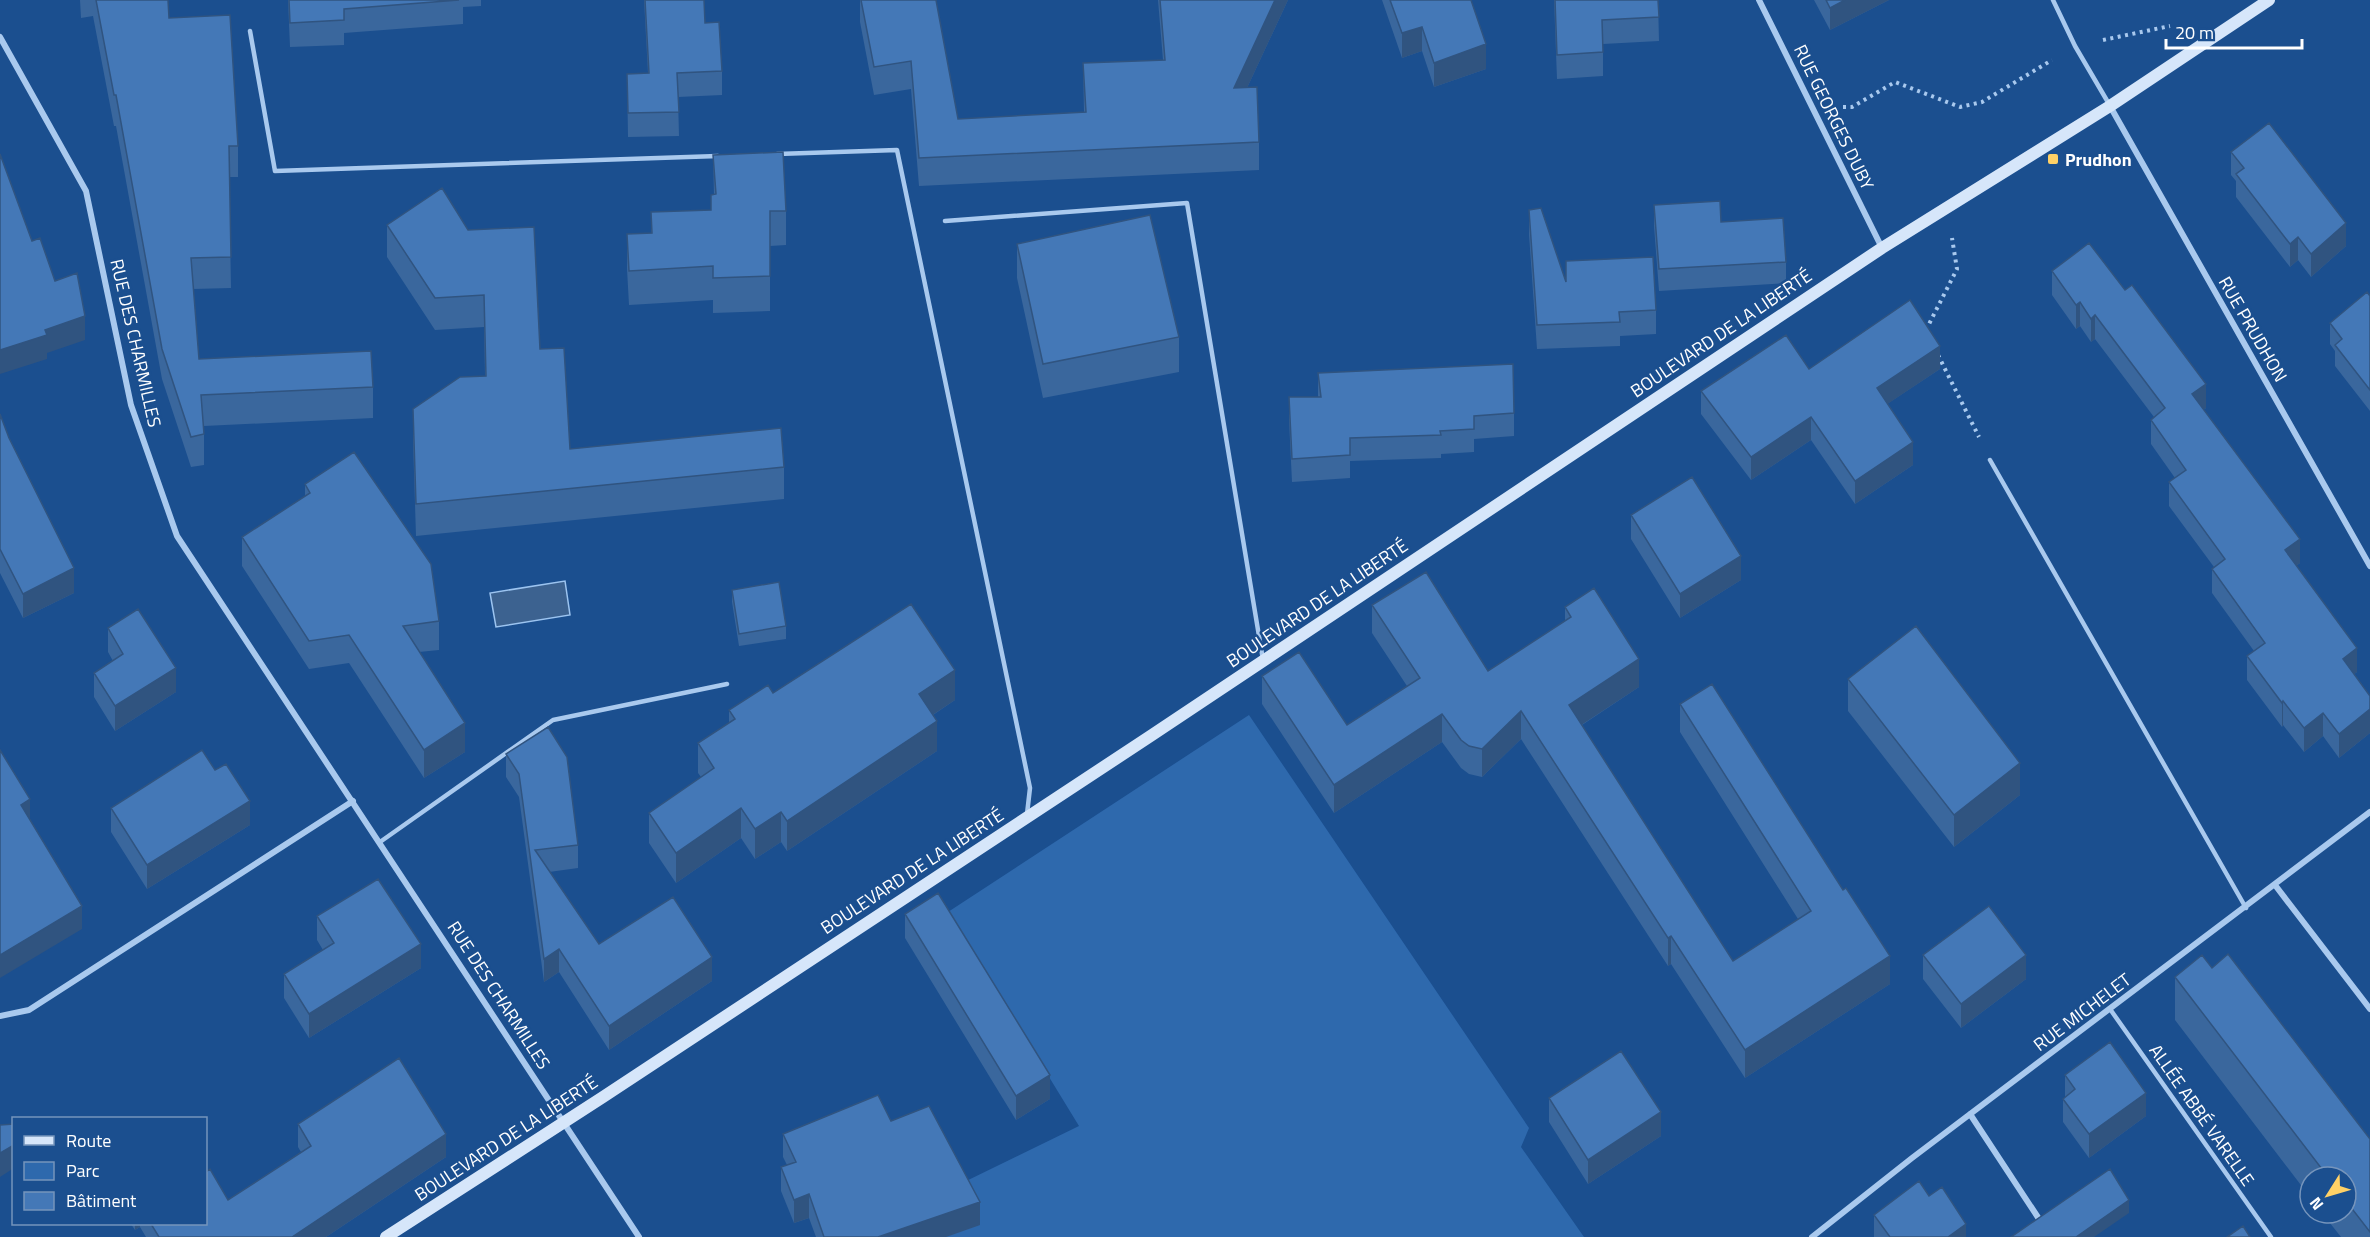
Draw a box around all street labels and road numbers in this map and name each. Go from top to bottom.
street label: RUE GEORGES DUBY [1787,40,1881,195]
street label: RUE DES CHARMILLES [103,256,169,430]
street label: BOULEVARD DE LA LIBERTÉ [1625,262,1817,404]
street label: RUE PRUDHON [2212,271,2294,387]
street label: BOULEVARD DE LA LIBERTÉ [1221,532,1413,674]
street label: BOULEVARD DE LA LIBERTÉ [815,801,1009,941]
street label: RUE DES CHARMILLES [441,916,557,1074]
street label: RUE MICHELET [2028,966,2137,1058]
street label: ALLÉE ABBÉ VARELLE [2143,1039,2261,1191]
street label: BOULEVARD DE LA LIBERTÉ [409,1068,603,1208]

